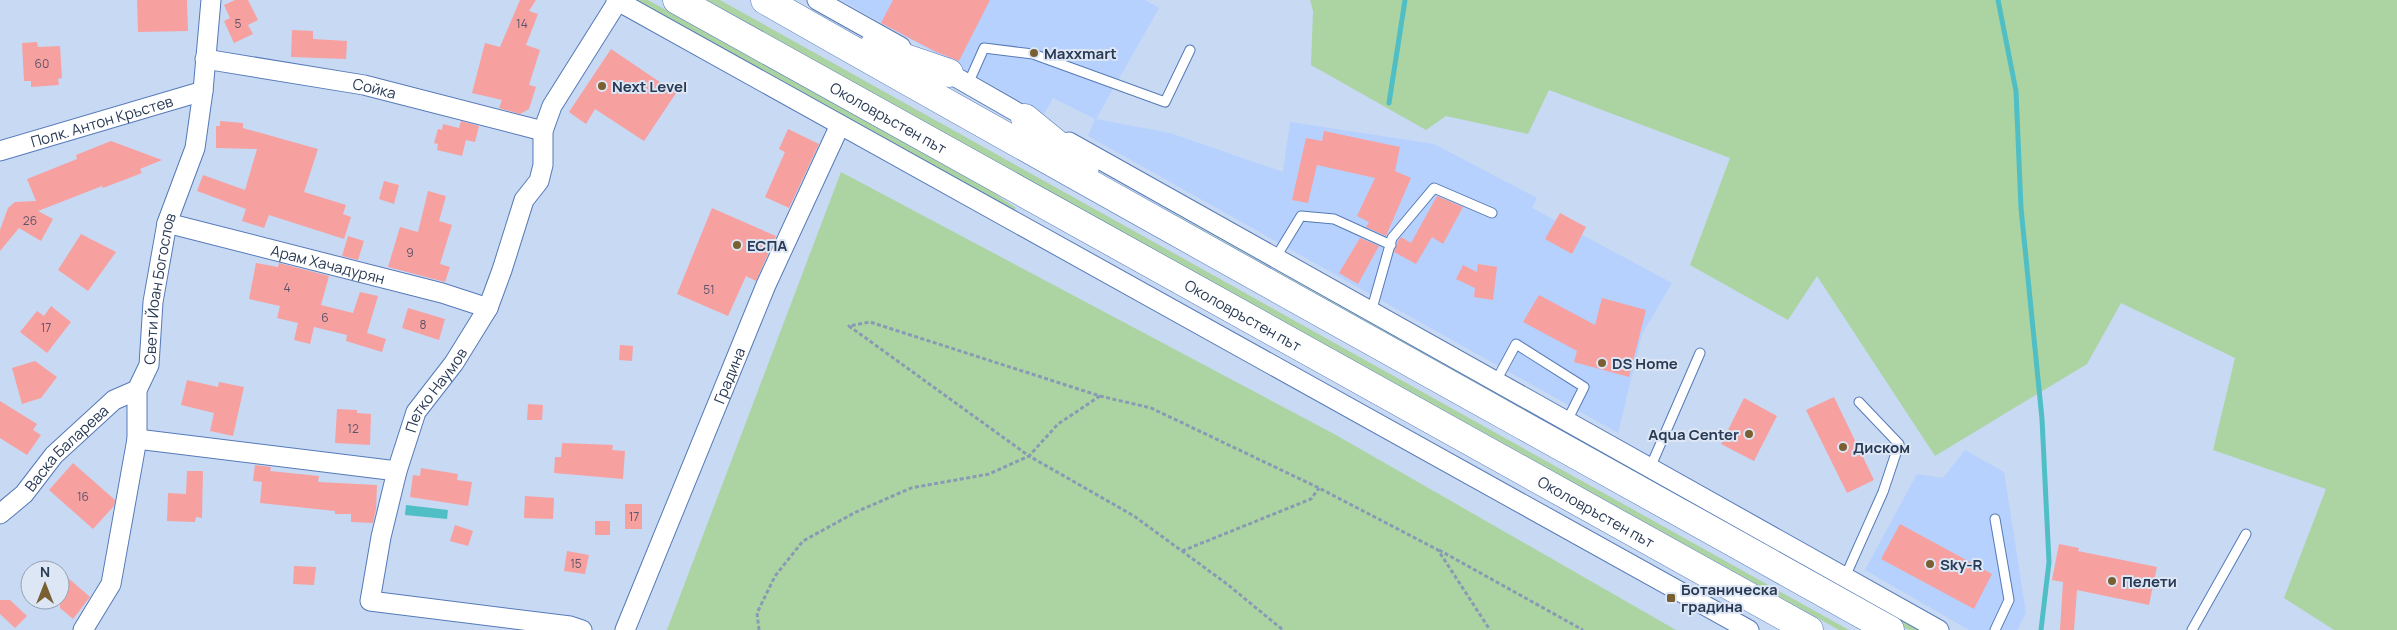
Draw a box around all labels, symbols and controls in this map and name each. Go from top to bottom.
house number: 5 [235,15,242,32]
house number: 14 [516,15,528,32]
place label: Maxxmart [1044,43,1117,64]
marker: Maxxmart [1028,47,1040,59]
house number: 60 [35,55,49,72]
street label: Сойка [351,73,398,103]
place label: Next Level [612,76,687,97]
street label: Околовръстен път [826,77,951,159]
marker: Next Level [596,80,608,92]
street label: Полк. Антон Кръстев [28,90,175,152]
street label: Свети Йоан Богослов [139,210,180,365]
house number: 26 [23,212,37,229]
place label: ЕСПА [747,235,787,256]
street label: Арам Хачадурян [269,239,387,289]
marker: ЕСПА [731,239,743,251]
house number: 9 [406,244,414,261]
street label: Околовръстен път [1181,274,1306,356]
house number: 4 [283,279,291,296]
house number: 51 [703,281,715,298]
house number: 6 [321,309,329,326]
house number: 8 [420,316,427,333]
house number: 17 [41,319,51,336]
street label: Петко Наумов [400,343,472,435]
street label: Градина [708,344,750,407]
place label: DS Home [1612,353,1678,374]
marker: DS Home [1596,357,1608,369]
street label: Васка Баларева [19,400,113,495]
house number: 12 [347,420,359,437]
place label: Aqua Center [1648,424,1739,445]
marker: Aqua Center [1743,428,1755,440]
place label: Диском [1853,437,1910,458]
marker: Диском [1837,441,1849,453]
street label: Околовръстен път [1534,471,1659,553]
house number: 16 [77,488,89,505]
house number: 17 [629,508,639,525]
place label: Sky-R [1940,554,1983,575]
house number: 15 [570,555,582,572]
marker: Sky-R [1924,558,1936,570]
north arrow [20,560,70,610]
text: N [40,562,50,581]
place label: Пелети [2122,571,2177,592]
marker: Пелети [2106,575,2118,587]
place label: Ботаническа градина [1681,579,1778,617]
marker: Ботаническа градина [1665,592,1677,604]

